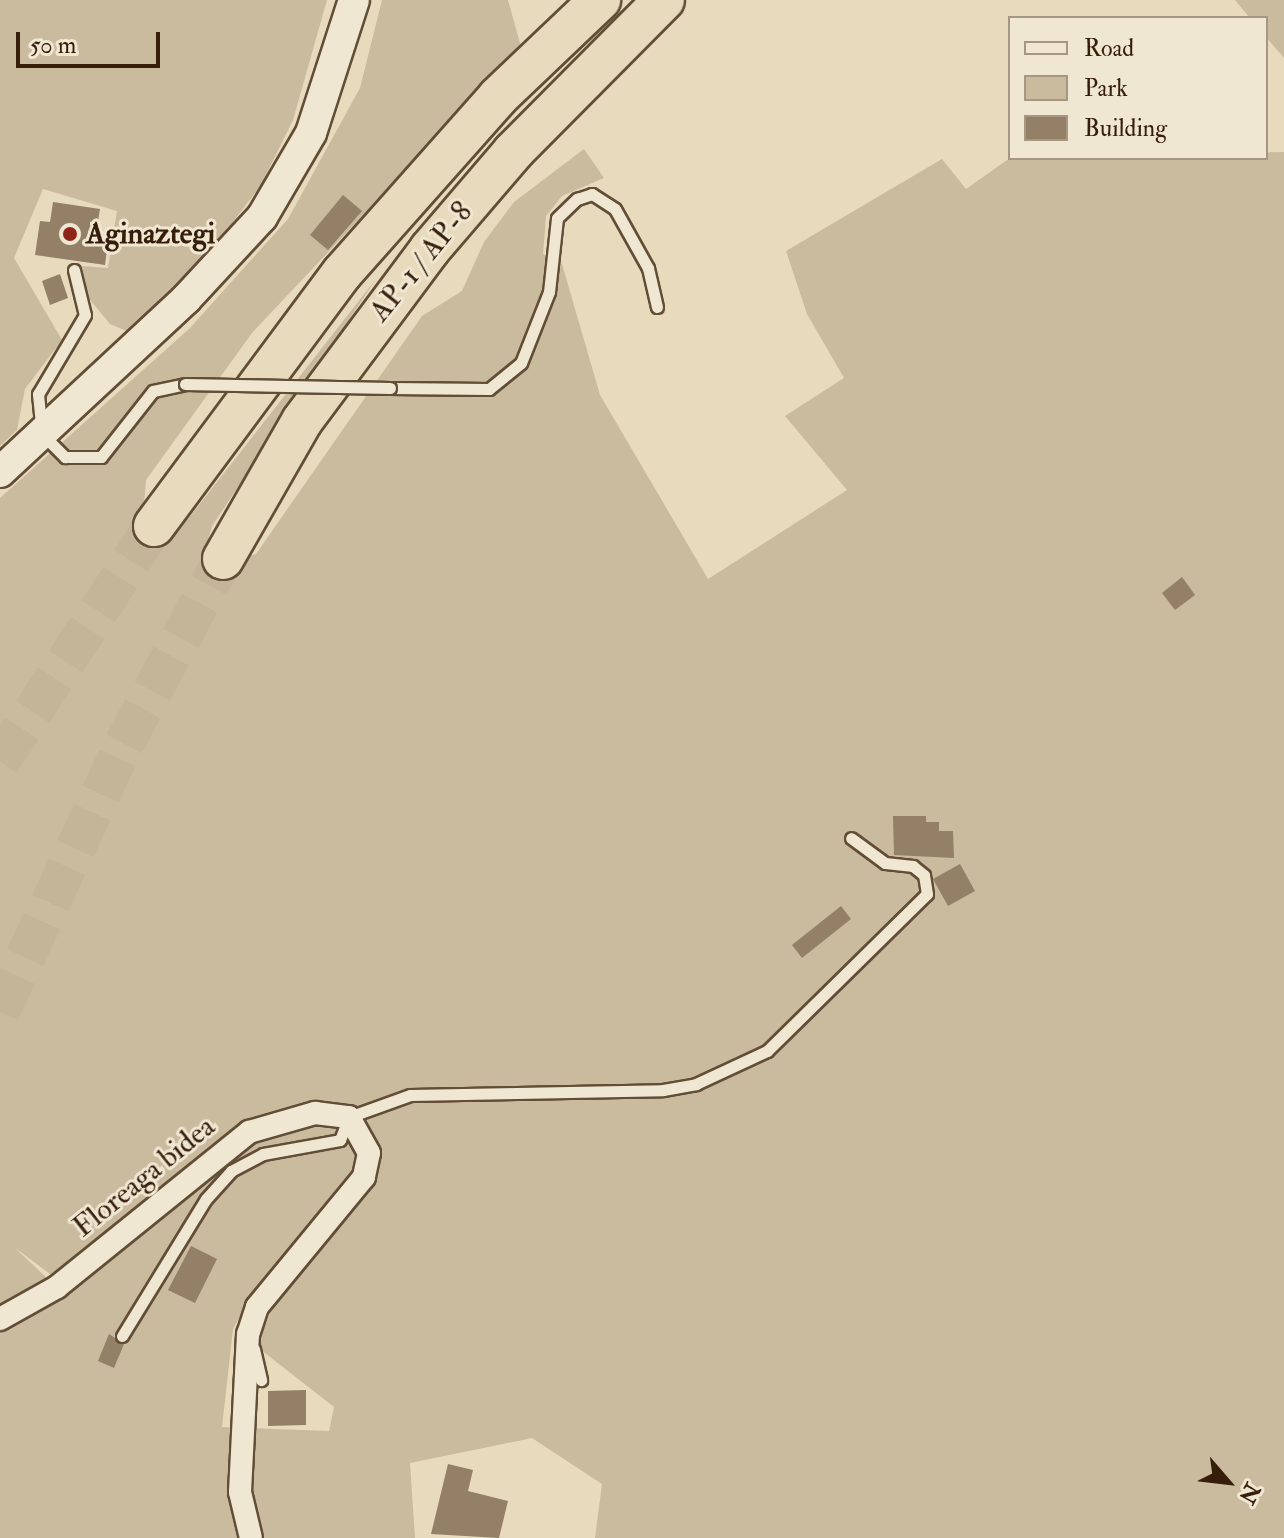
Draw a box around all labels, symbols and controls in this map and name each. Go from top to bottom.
scale bar [20,16,164,66]
legend [1008,16,1268,160]
text: 50 m [30,30,76,61]
text: Road [1084,33,1134,64]
text: Park [1084,73,1128,104]
text: Building [1084,113,1167,144]
street label: AP-1 / AP-8 [362,195,480,329]
place label: Aginaztegi [86,216,215,252]
marker: Aginaztegi [61,225,79,243]
street label: Floreaga bidea [66,1109,222,1245]
north arrow [1188,1442,1268,1522]
text: N [1232,1478,1266,1509]

